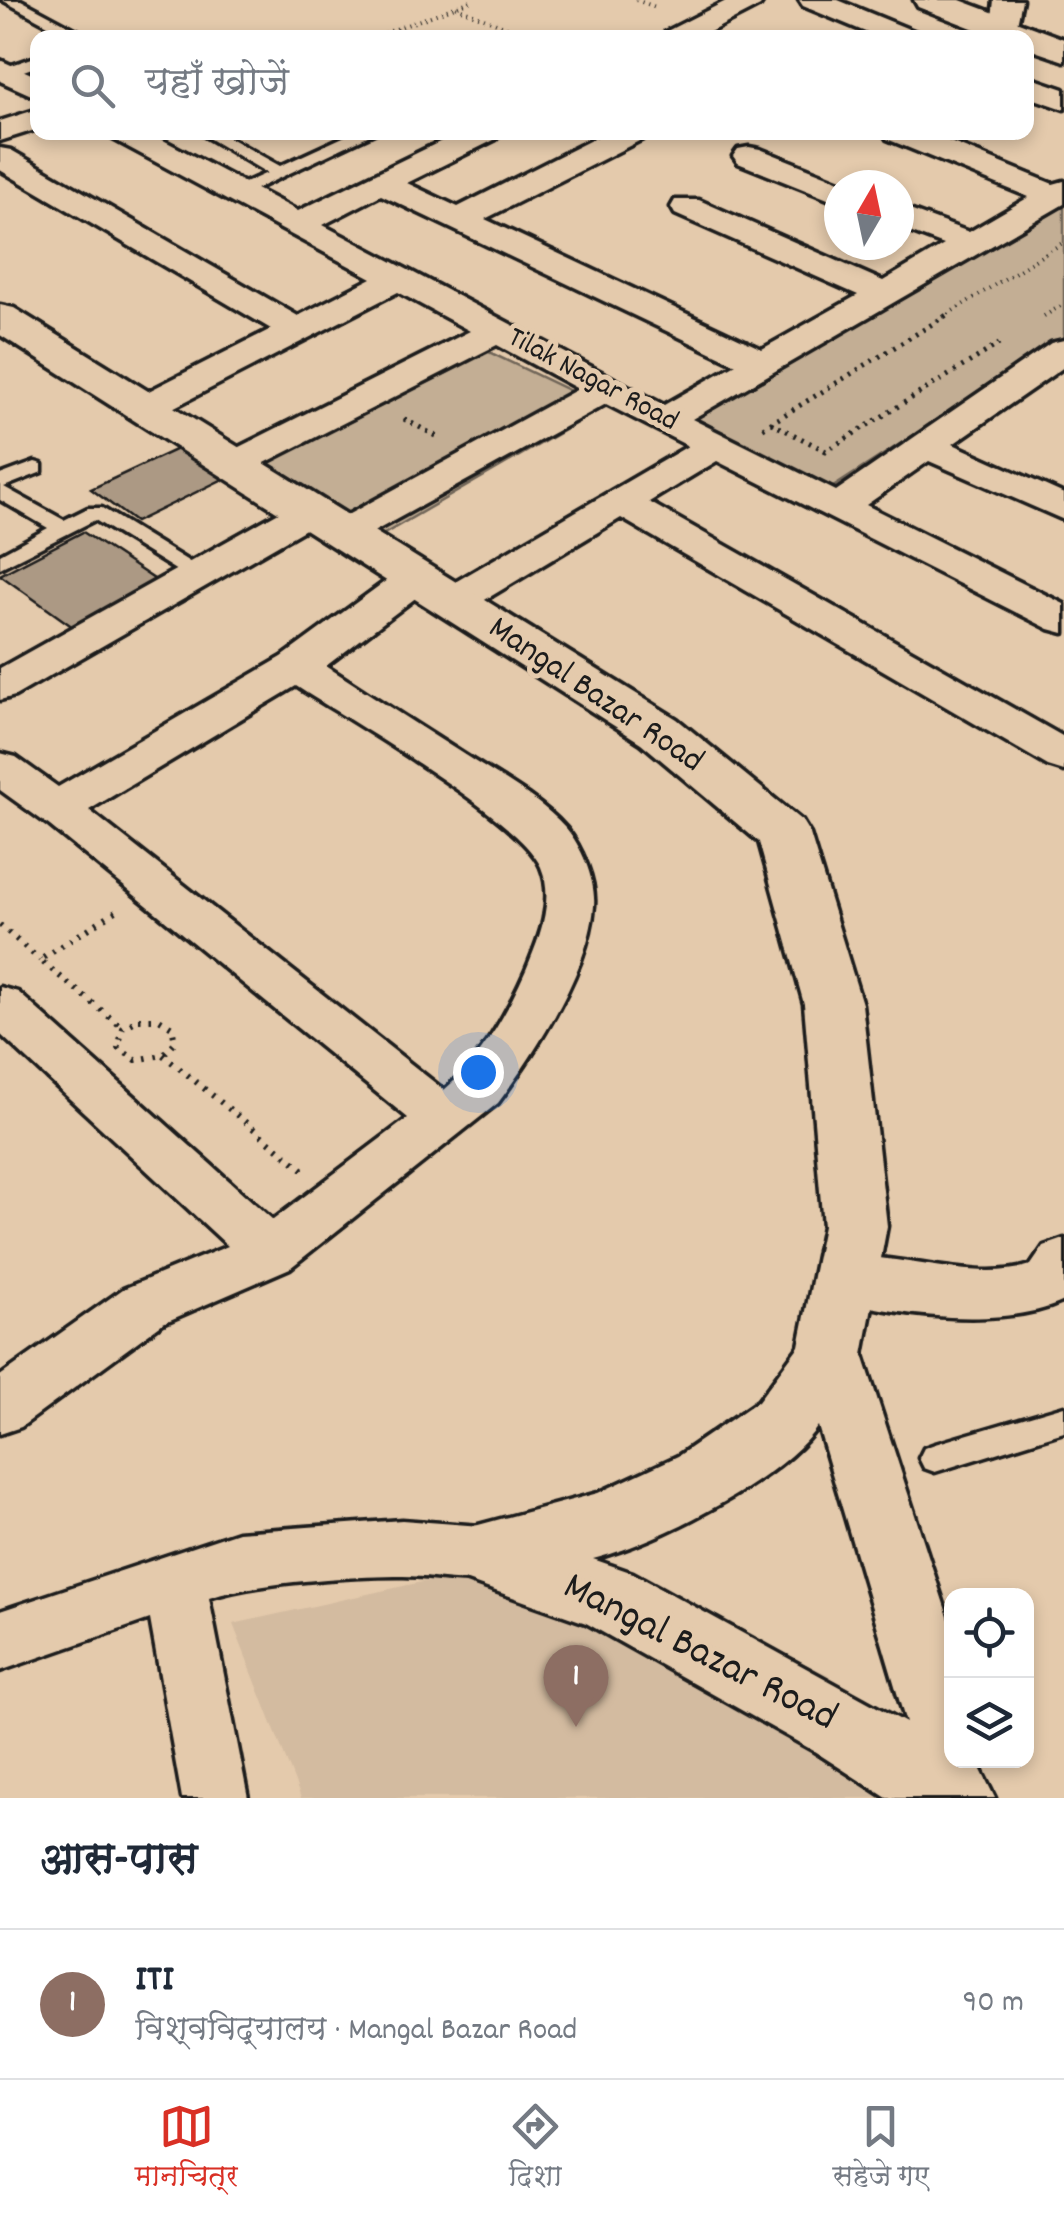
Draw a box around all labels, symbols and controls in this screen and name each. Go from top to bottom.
search box [30,30,1034,140]
icon: search [65,58,120,113]
text: यहाँ खोजें [145,58,289,113]
north arrow [824,170,914,260]
street label: Tilak Nagar Road [499,318,685,444]
street label: Mangal Bazar Road [477,605,713,787]
your location [453,1047,504,1098]
street label: Mangal Bazar Road [552,1559,846,1749]
map controls [944,1588,1034,1768]
button: locate [944,1588,1034,1678]
pin: 1 [544,1644,608,1727]
button: layers [944,1678,1034,1768]
text: आस-पास [40,1833,197,1893]
text: ITI [135,1954,174,2009]
text: 1 [69,1981,76,2027]
text: 90 m [963,1981,1024,2027]
text: विश्वविद्यालय · Mangal Bazar Road [135,2009,577,2055]
tab: मानचित्र [135,2099,238,2199]
tab: दिशा [508,2099,563,2199]
tab: सहेजे गए [832,2099,929,2199]

